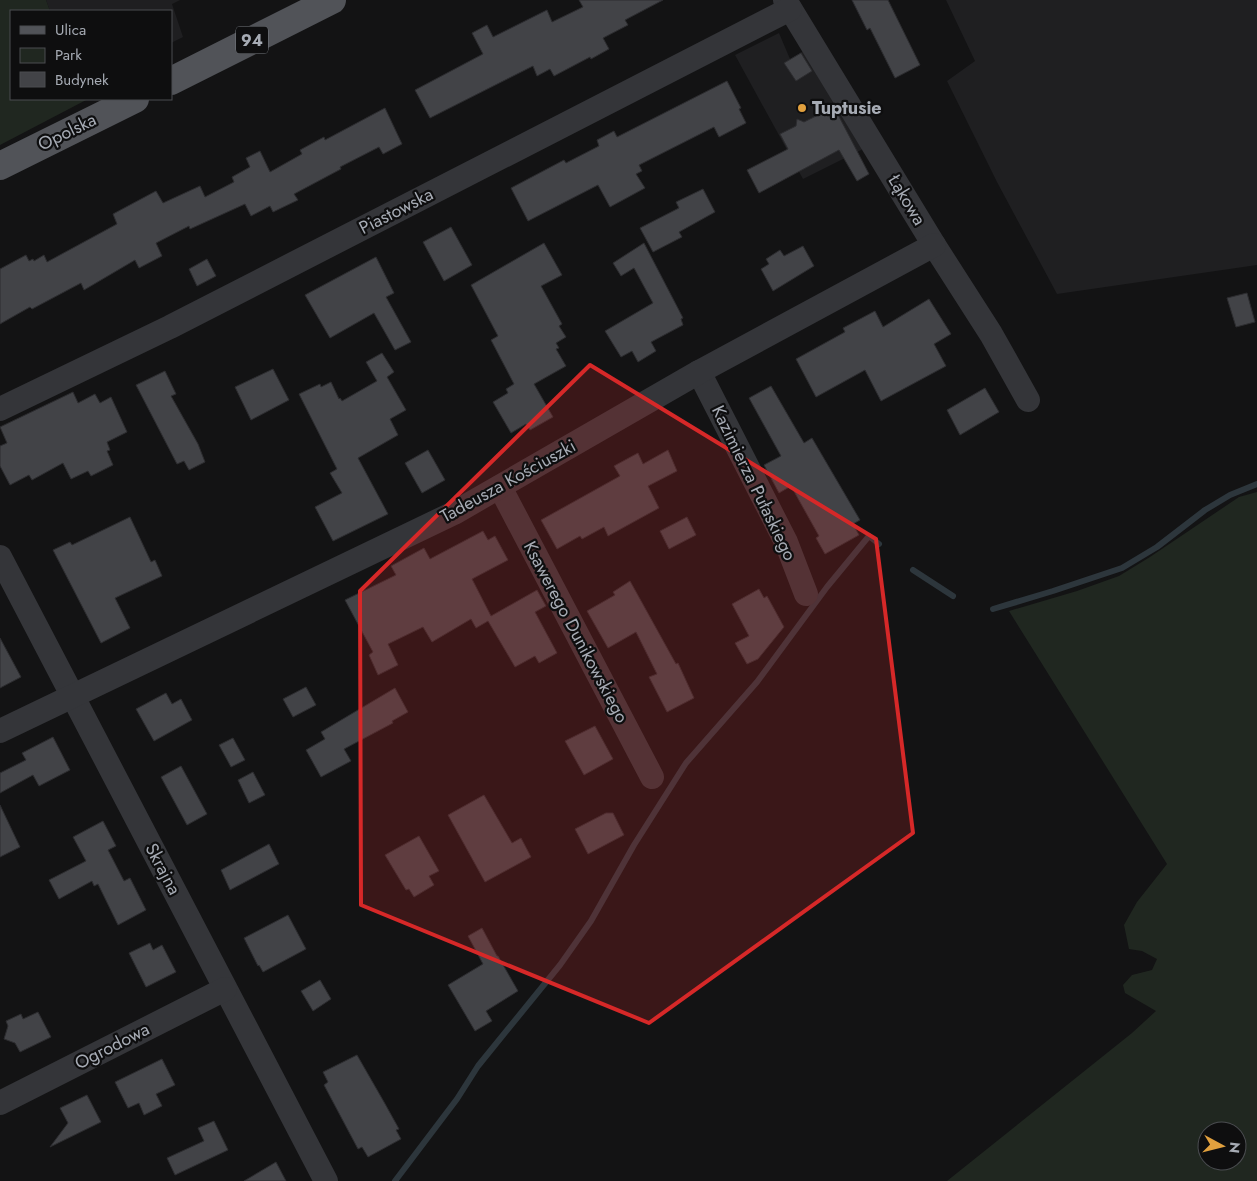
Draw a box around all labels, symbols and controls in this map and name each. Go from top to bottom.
legend [10,10,172,100]
text: Ulica [55,19,86,41]
road number: 94 [236,26,268,54]
text: Park [55,44,82,66]
text: Budynek [55,69,109,91]
place label: Tuptusie [812,95,882,121]
marker: Tuptusie [796,102,808,114]
street label: Opolska [33,107,101,157]
street label: Łąkowa [881,169,932,230]
street label: Piastowska [354,181,438,241]
street label: Kazimierza Pułaskiego [705,401,803,565]
street label: Tadeusza Kościuszki [435,433,581,529]
street label: Ksawerego Dunikowskiego [517,537,635,728]
street label: Skrajna [139,839,187,899]
street label: Ogrodowa [70,1016,154,1076]
north arrow [1197,1121,1247,1171]
text: N [1224,1141,1246,1154]

